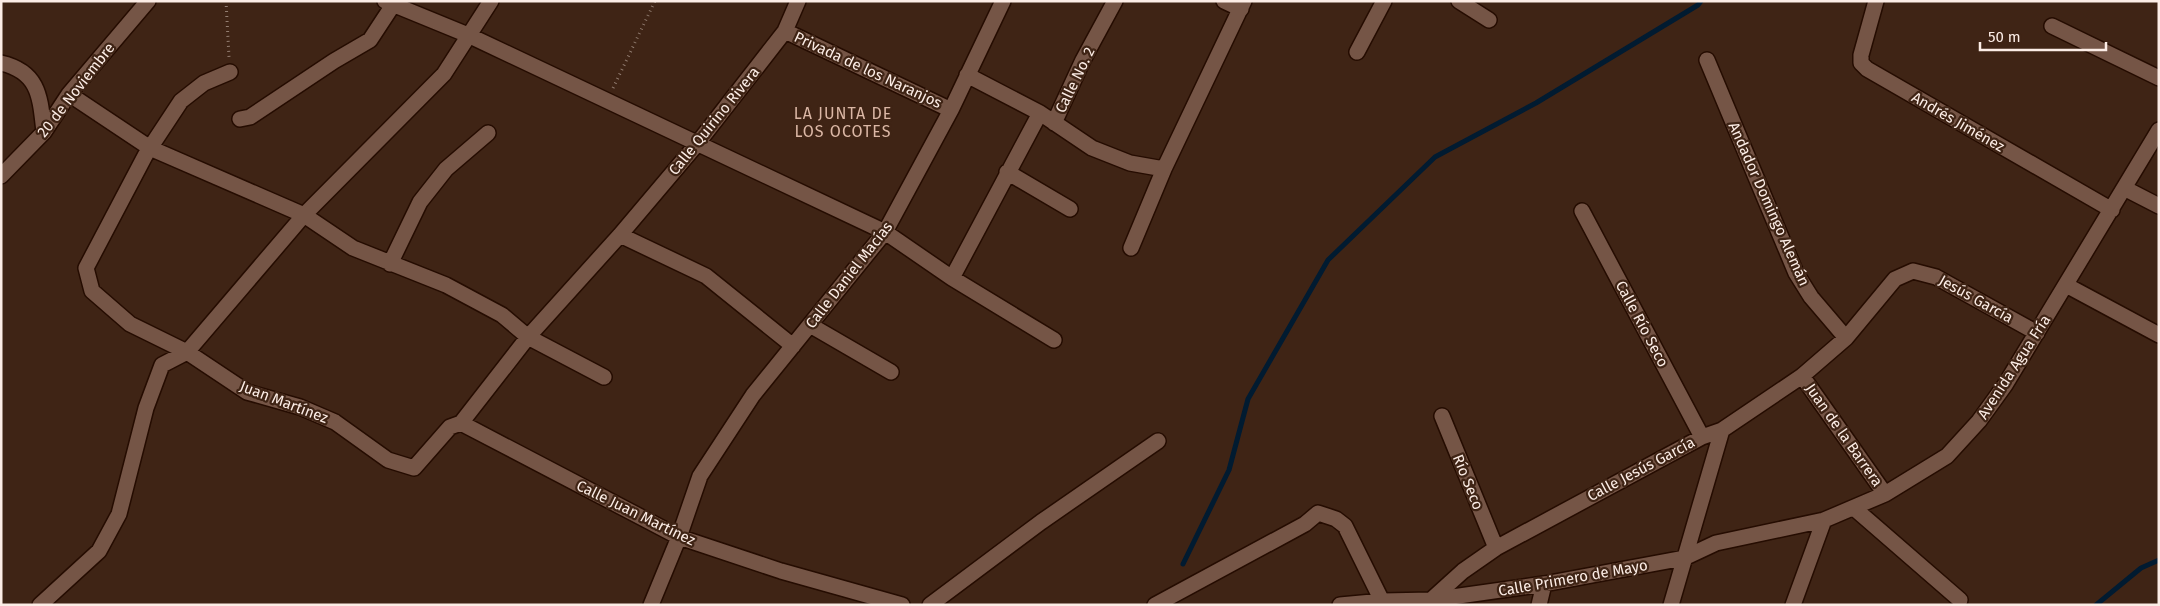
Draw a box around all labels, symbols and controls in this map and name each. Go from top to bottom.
scale bar [1980,20,2106,52]
street label: Privada de los Naranjos [791,28,945,112]
text: 50 m [1988,28,2021,46]
street label: 20 de Noviembre [34,39,118,141]
street label: Calle No. 2 [1051,44,1099,116]
street label: Calle Quirino Rivera [665,63,763,179]
street label: Andrés Jiménez [1908,88,2008,156]
district label: LA JUNTA DE LOS OCOTES [794,104,892,141]
street label: Andador Domingo Alemán [1725,119,1813,289]
street label: Calle Daniel Macías [802,218,896,332]
street label: Jesús García [1936,271,2016,327]
street label: Calle Río Seco [1612,278,1672,370]
street label: Avenida Agua Fría [1974,312,2054,422]
street label: Juan Martínez [237,377,331,427]
street label: Juan de la Barrera [1802,380,1886,490]
street label: Calle Jesús García [1584,433,1698,505]
street label: Río Seco [1449,452,1487,512]
street label: Calle Juan Martínez [574,476,699,550]
street label: Calle Primero de Mayo [1497,556,1649,600]

